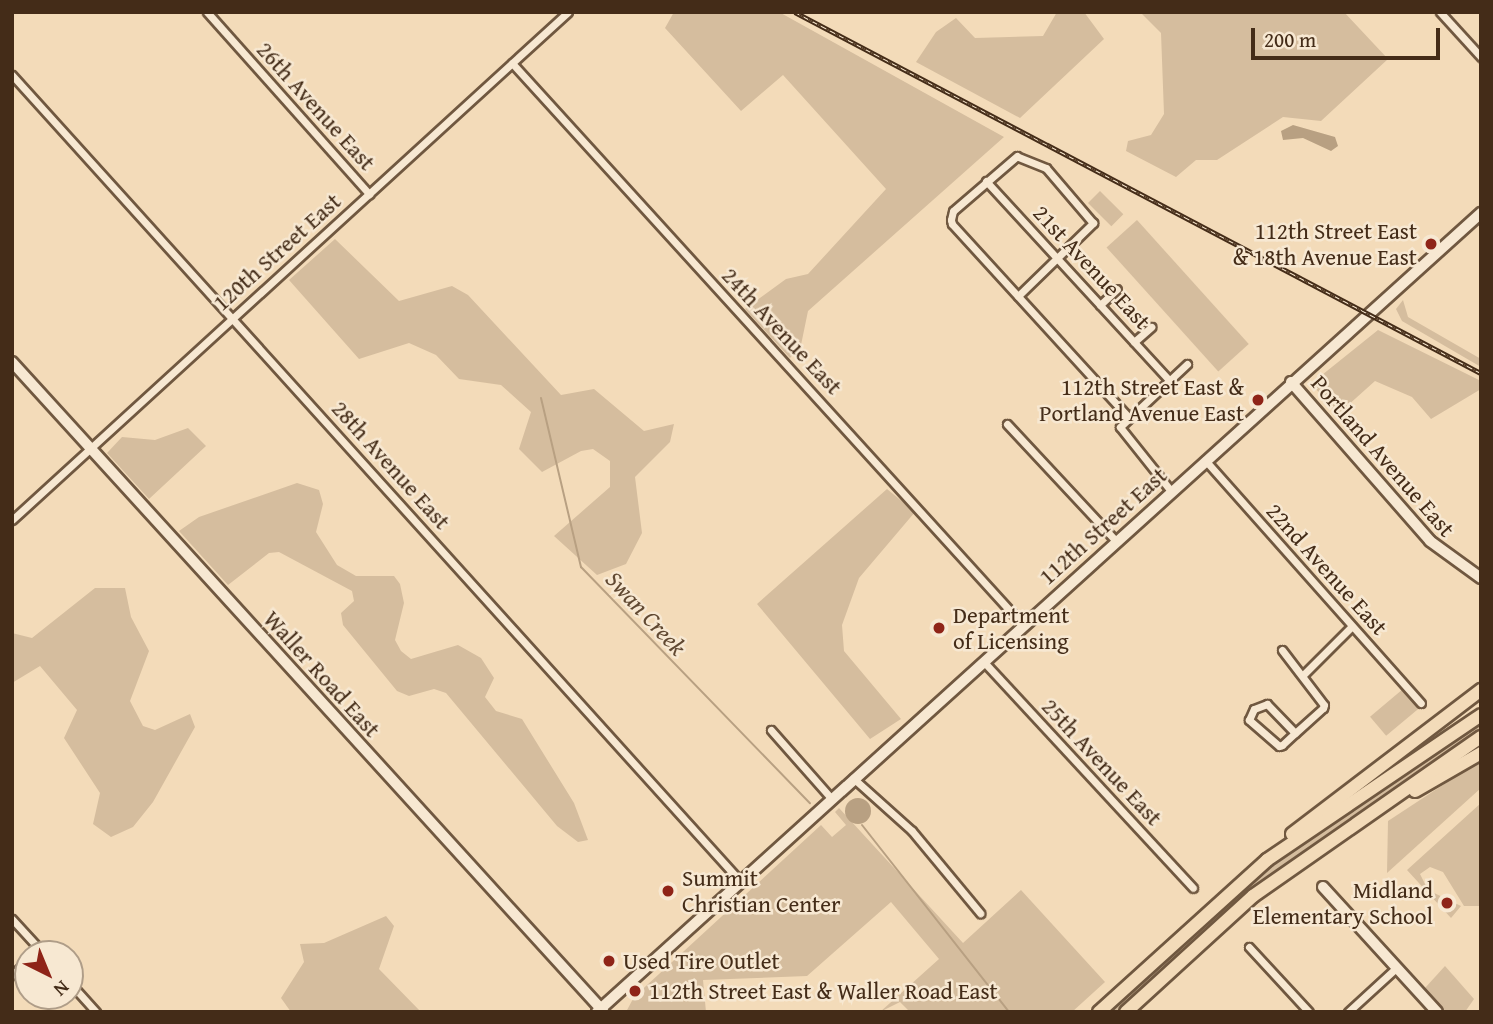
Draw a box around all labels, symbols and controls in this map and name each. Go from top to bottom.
scale bar [1255,14,1444,58]
text: 200 m [1264,24,1316,55]
street label: 26th Avenue East [251,36,381,176]
street label: 120th Street East [207,187,347,317]
street label: 21st Avenue East [1027,199,1157,335]
place label: 112th Street East & 18th Avenue East [1233,217,1417,271]
marker: 112th Street East & 18th Avenue East [1423,236,1439,252]
street label: 24th Avenue East [716,262,848,400]
street label: Portland Avenue East [1305,370,1461,542]
place label: 112th Street East & Portland Avenue East [1039,373,1244,427]
marker: 112th Street East & Portland Avenue East [1250,392,1266,408]
street label: 28th Avenue East [326,395,456,535]
street label: 112th Street East [1033,461,1173,591]
street label: 22nd Avenue East [1261,497,1393,641]
water label: Swan Creek [600,565,692,661]
place label: Department of Licensing [953,601,1069,655]
street label: Waller Road East [258,605,386,743]
marker: Department of Licensing [931,620,947,636]
street label: 25th Avenue East [1036,693,1168,831]
place label: Summit Christian Center [682,864,841,918]
place label: Midland Elementary School [1253,876,1433,930]
marker: Summit Christian Center [660,883,676,899]
marker: Midland Elementary School [1439,895,1455,911]
north arrow [14,940,84,1010]
place label: Used Tire Outlet [623,947,780,975]
marker: Used Tire Outlet [601,953,617,969]
text: N [48,974,76,1003]
place label: 112th Street East & Waller Road East [649,977,998,1005]
marker: 112th Street East & Waller Road East [627,983,643,999]

